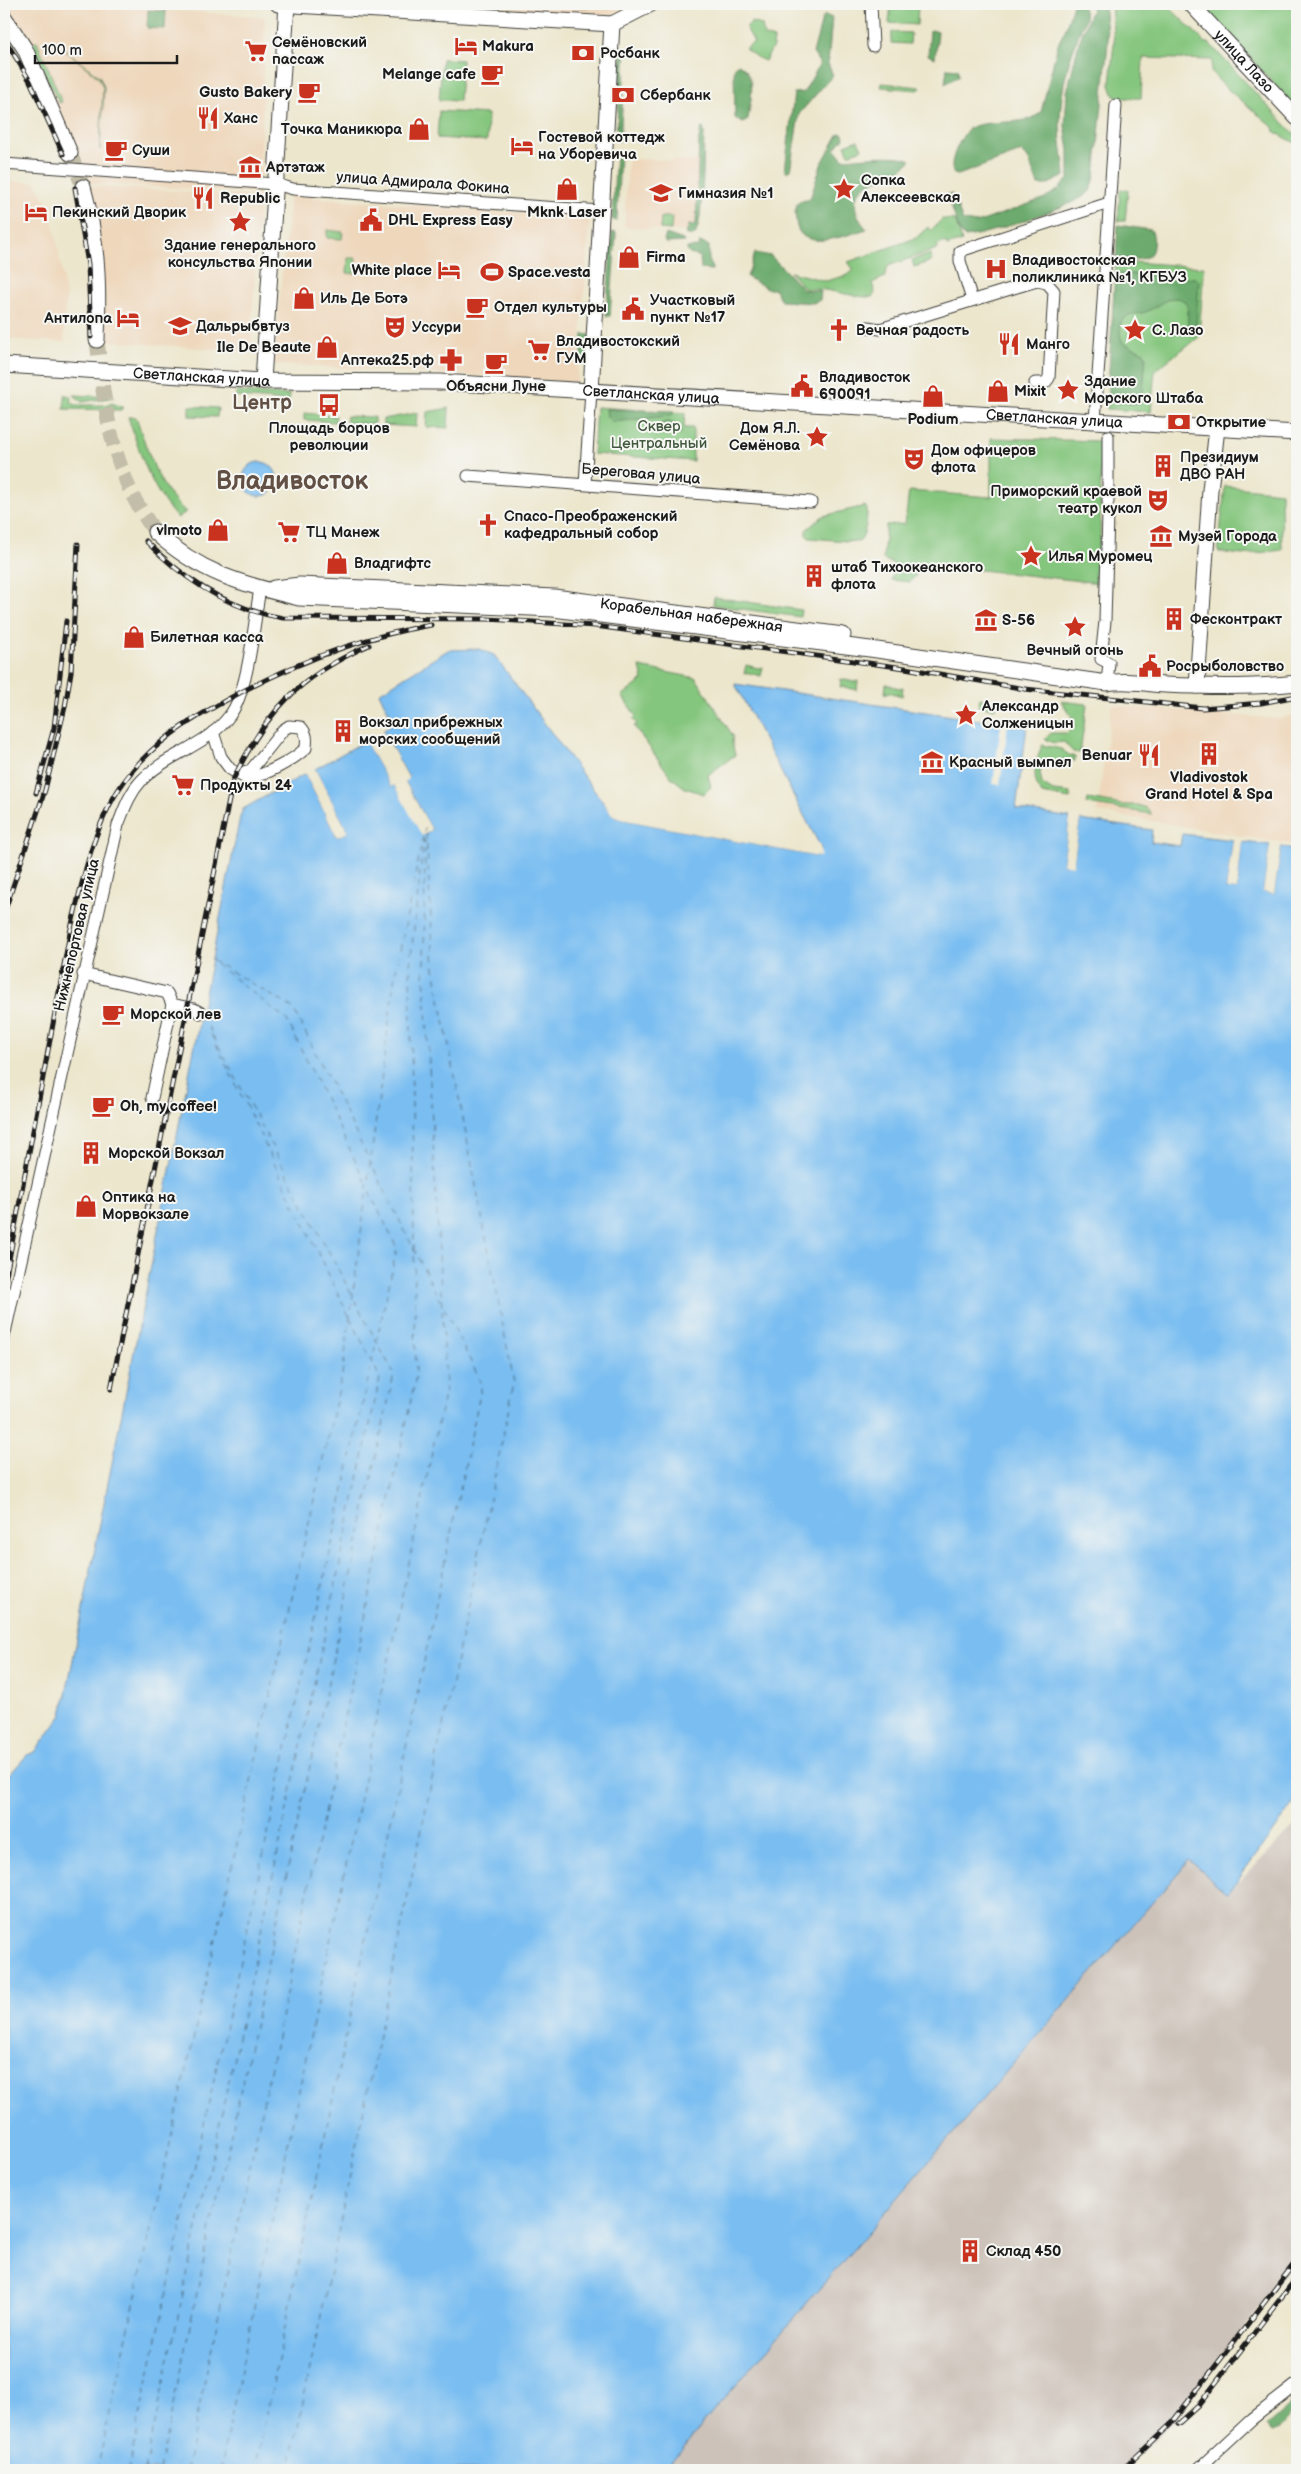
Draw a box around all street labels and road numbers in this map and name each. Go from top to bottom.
street label: улица Лазо [1210,26,1278,97]
street label: улица Адмирала Фокина [336,167,511,199]
street label: Светланская улица [133,363,270,391]
street label: Светланская улица [582,381,720,408]
street label: Светланская улица [985,405,1124,432]
street label: Береговая улица [581,459,701,489]
street label: Корабельная набережная [599,594,784,636]
street label: Нижнепортовая улица [50,856,104,1013]

